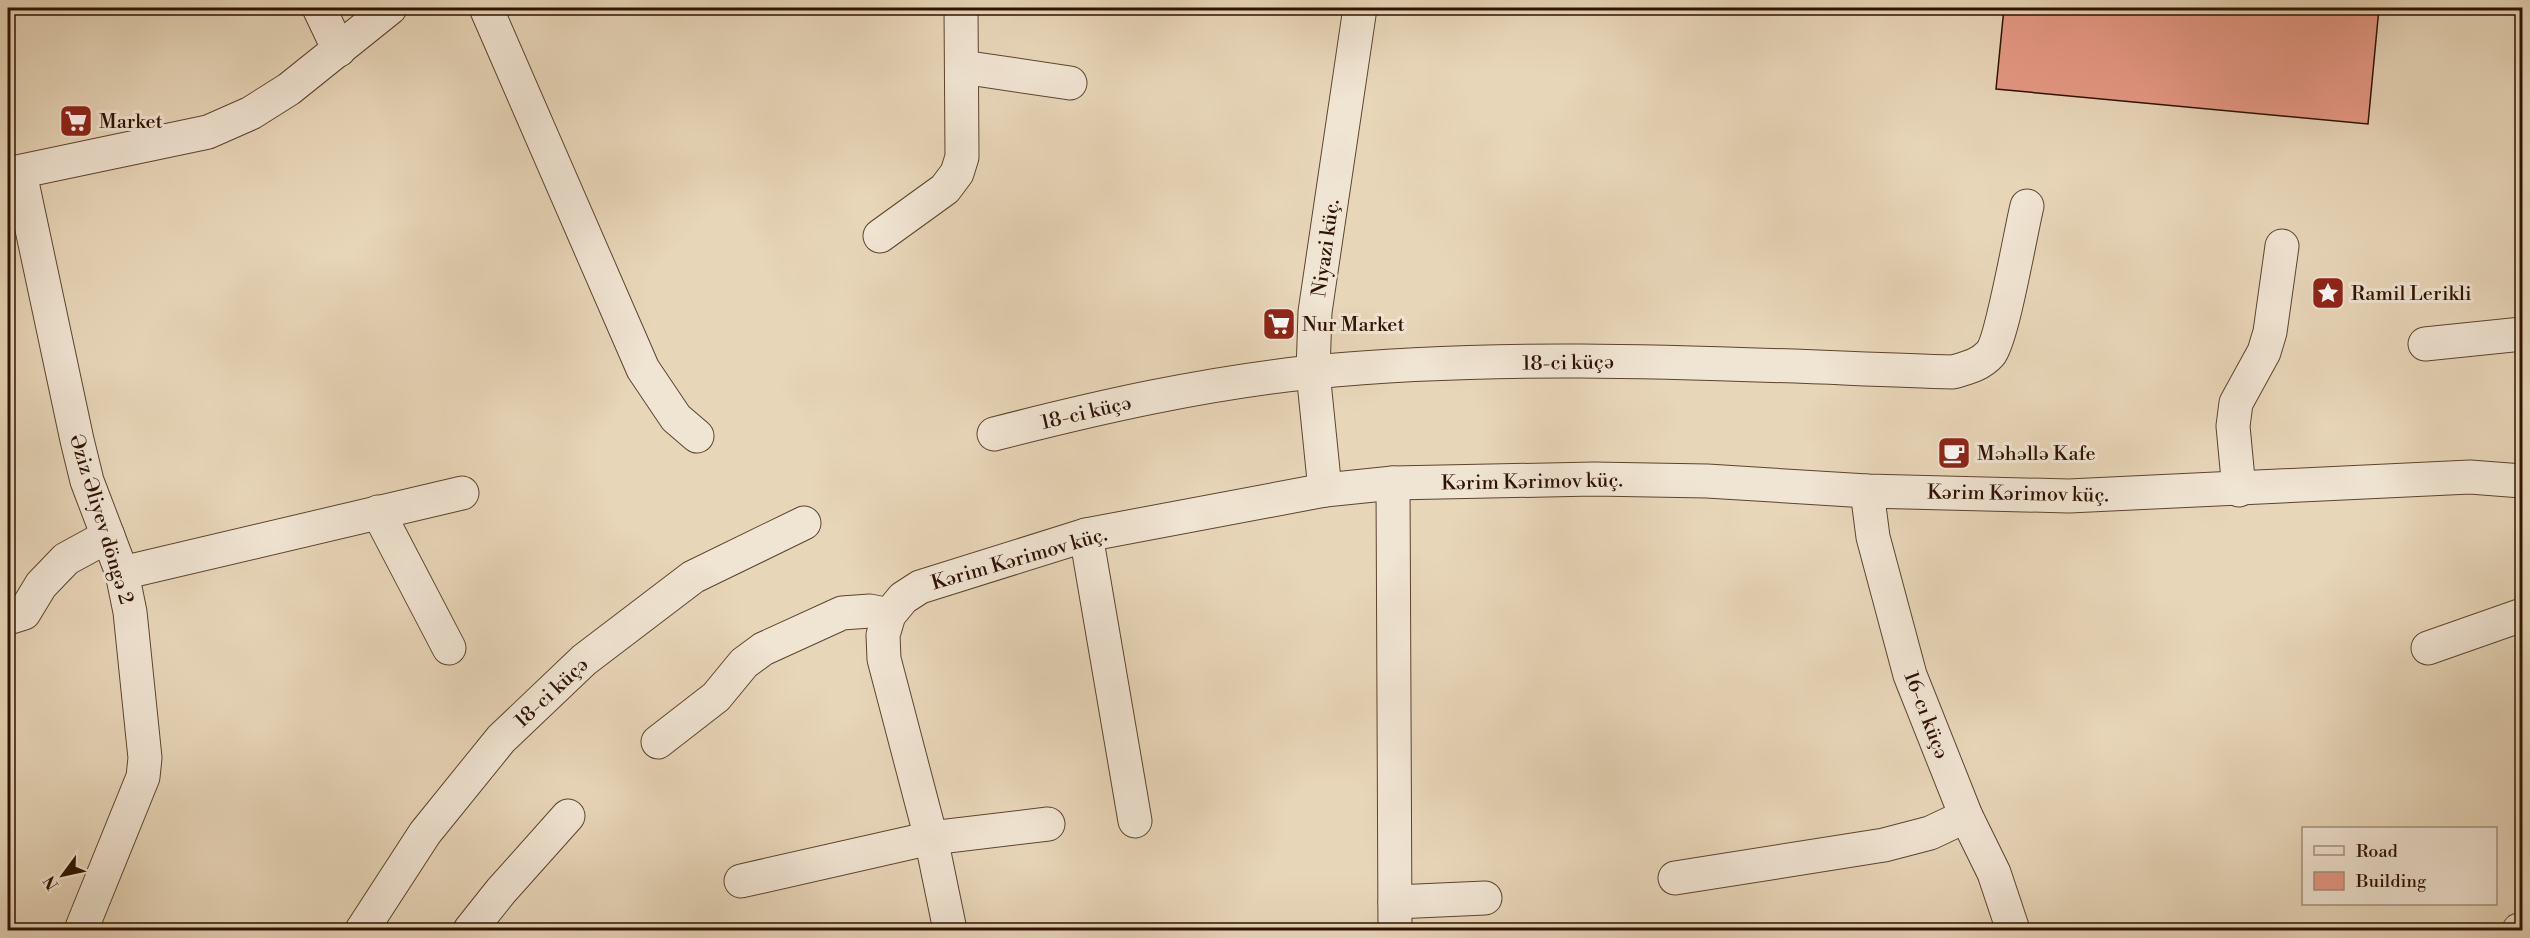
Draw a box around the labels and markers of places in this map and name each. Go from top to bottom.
supermarket icon: Market [58,103,94,139]
place label: Market [99,110,163,135]
place icon: Ramil Lerikli [2310,275,2346,311]
place label: Ramil Lerikli [2351,282,2472,307]
supermarket icon: Nur Market [1261,306,1297,342]
place label: Nur Market [1302,313,1404,338]
cafe icon: Məhəllə Kafe [1936,435,1972,471]
place label: Məhəllə Kafe [1977,442,2095,467]

